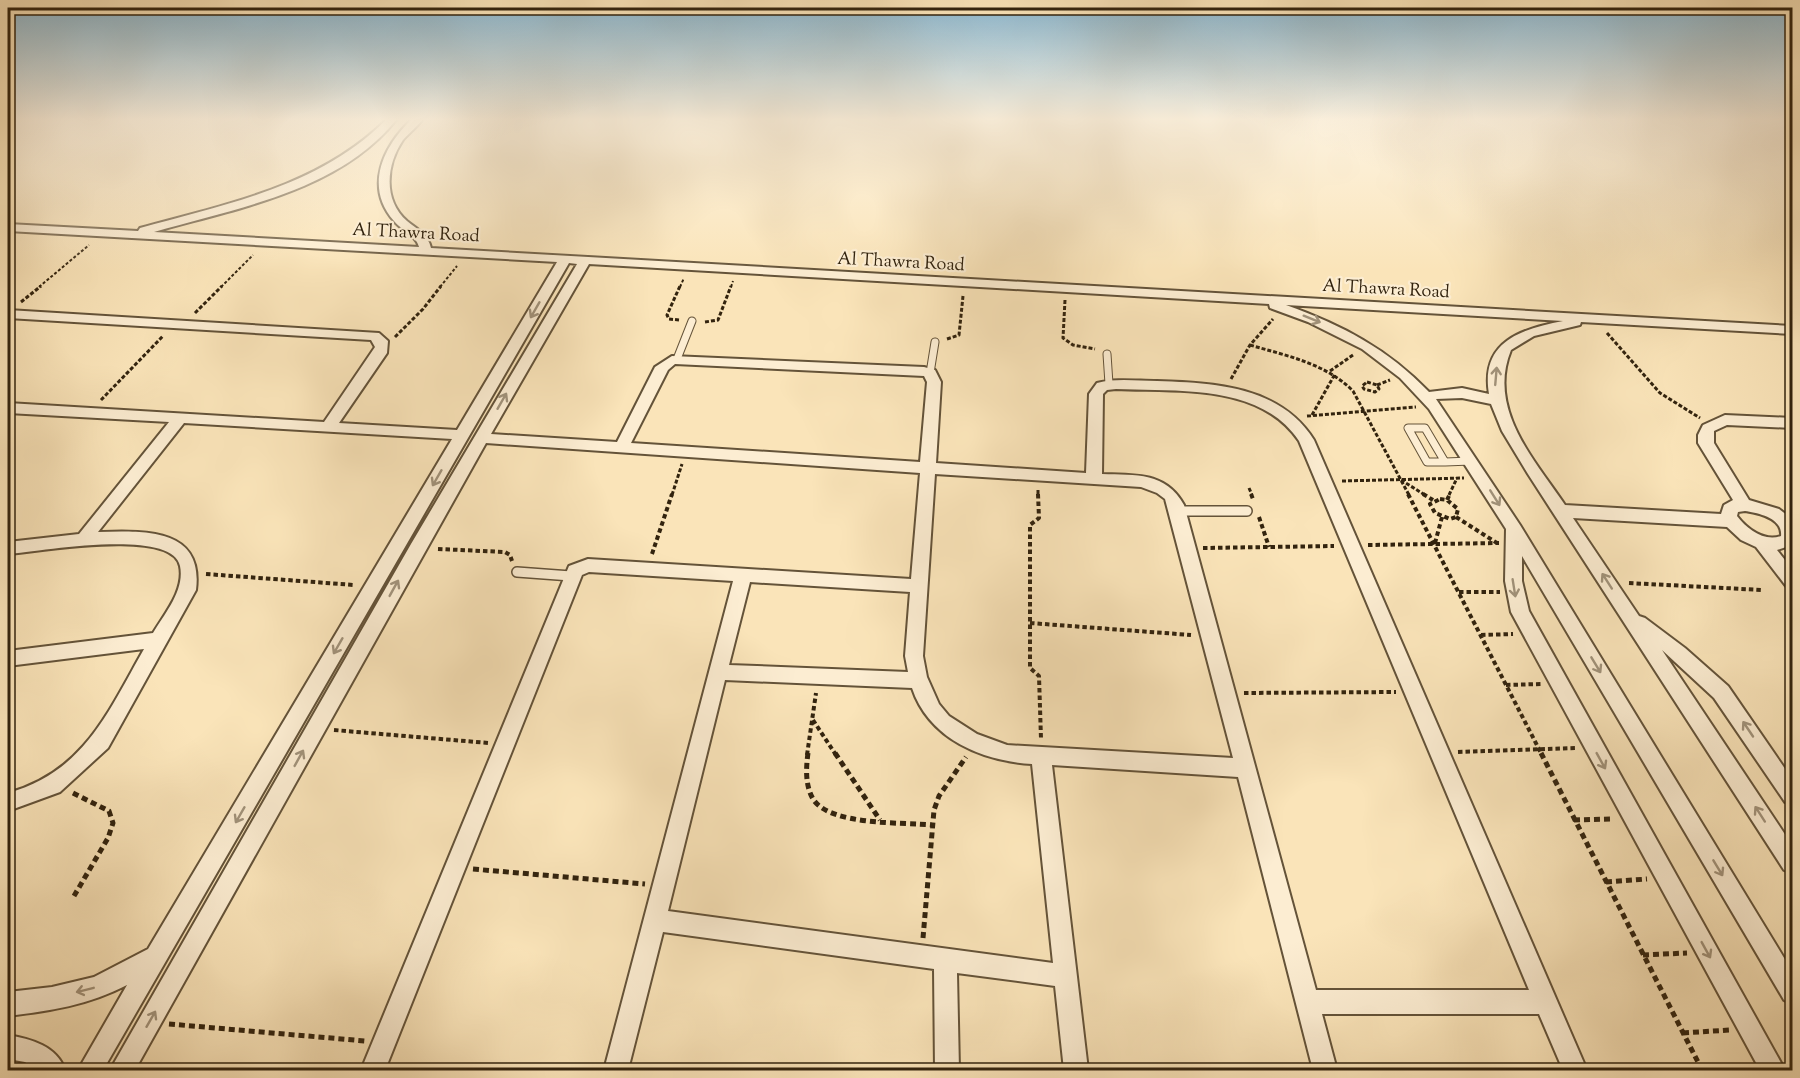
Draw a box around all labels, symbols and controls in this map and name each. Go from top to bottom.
street label: Al Thawra Road [352,218,480,250]
street label: Al Thawra Road [837,247,965,279]
street label: Al Thawra Road [1322,274,1450,306]
one-way arrow [529,301,541,318]
one-way arrow [1302,314,1320,325]
one-way arrow [1491,367,1502,386]
one-way arrow [497,393,509,410]
one-way arrow [430,469,442,486]
one-way arrow [1489,489,1501,506]
one-way arrow [1600,573,1613,590]
one-way arrow [1508,577,1519,597]
one-way arrow [388,580,400,597]
one-way arrow [332,637,344,654]
one-way arrow [1590,656,1602,673]
one-way arrow [1742,722,1754,738]
one-way arrow [293,750,305,767]
one-way arrow [1595,752,1607,769]
one-way arrow [233,806,245,823]
one-way arrow [1754,806,1767,823]
one-way arrow [1713,859,1725,876]
one-way arrow [1700,941,1712,958]
one-way arrow [76,985,95,997]
one-way arrow [145,1011,157,1028]

